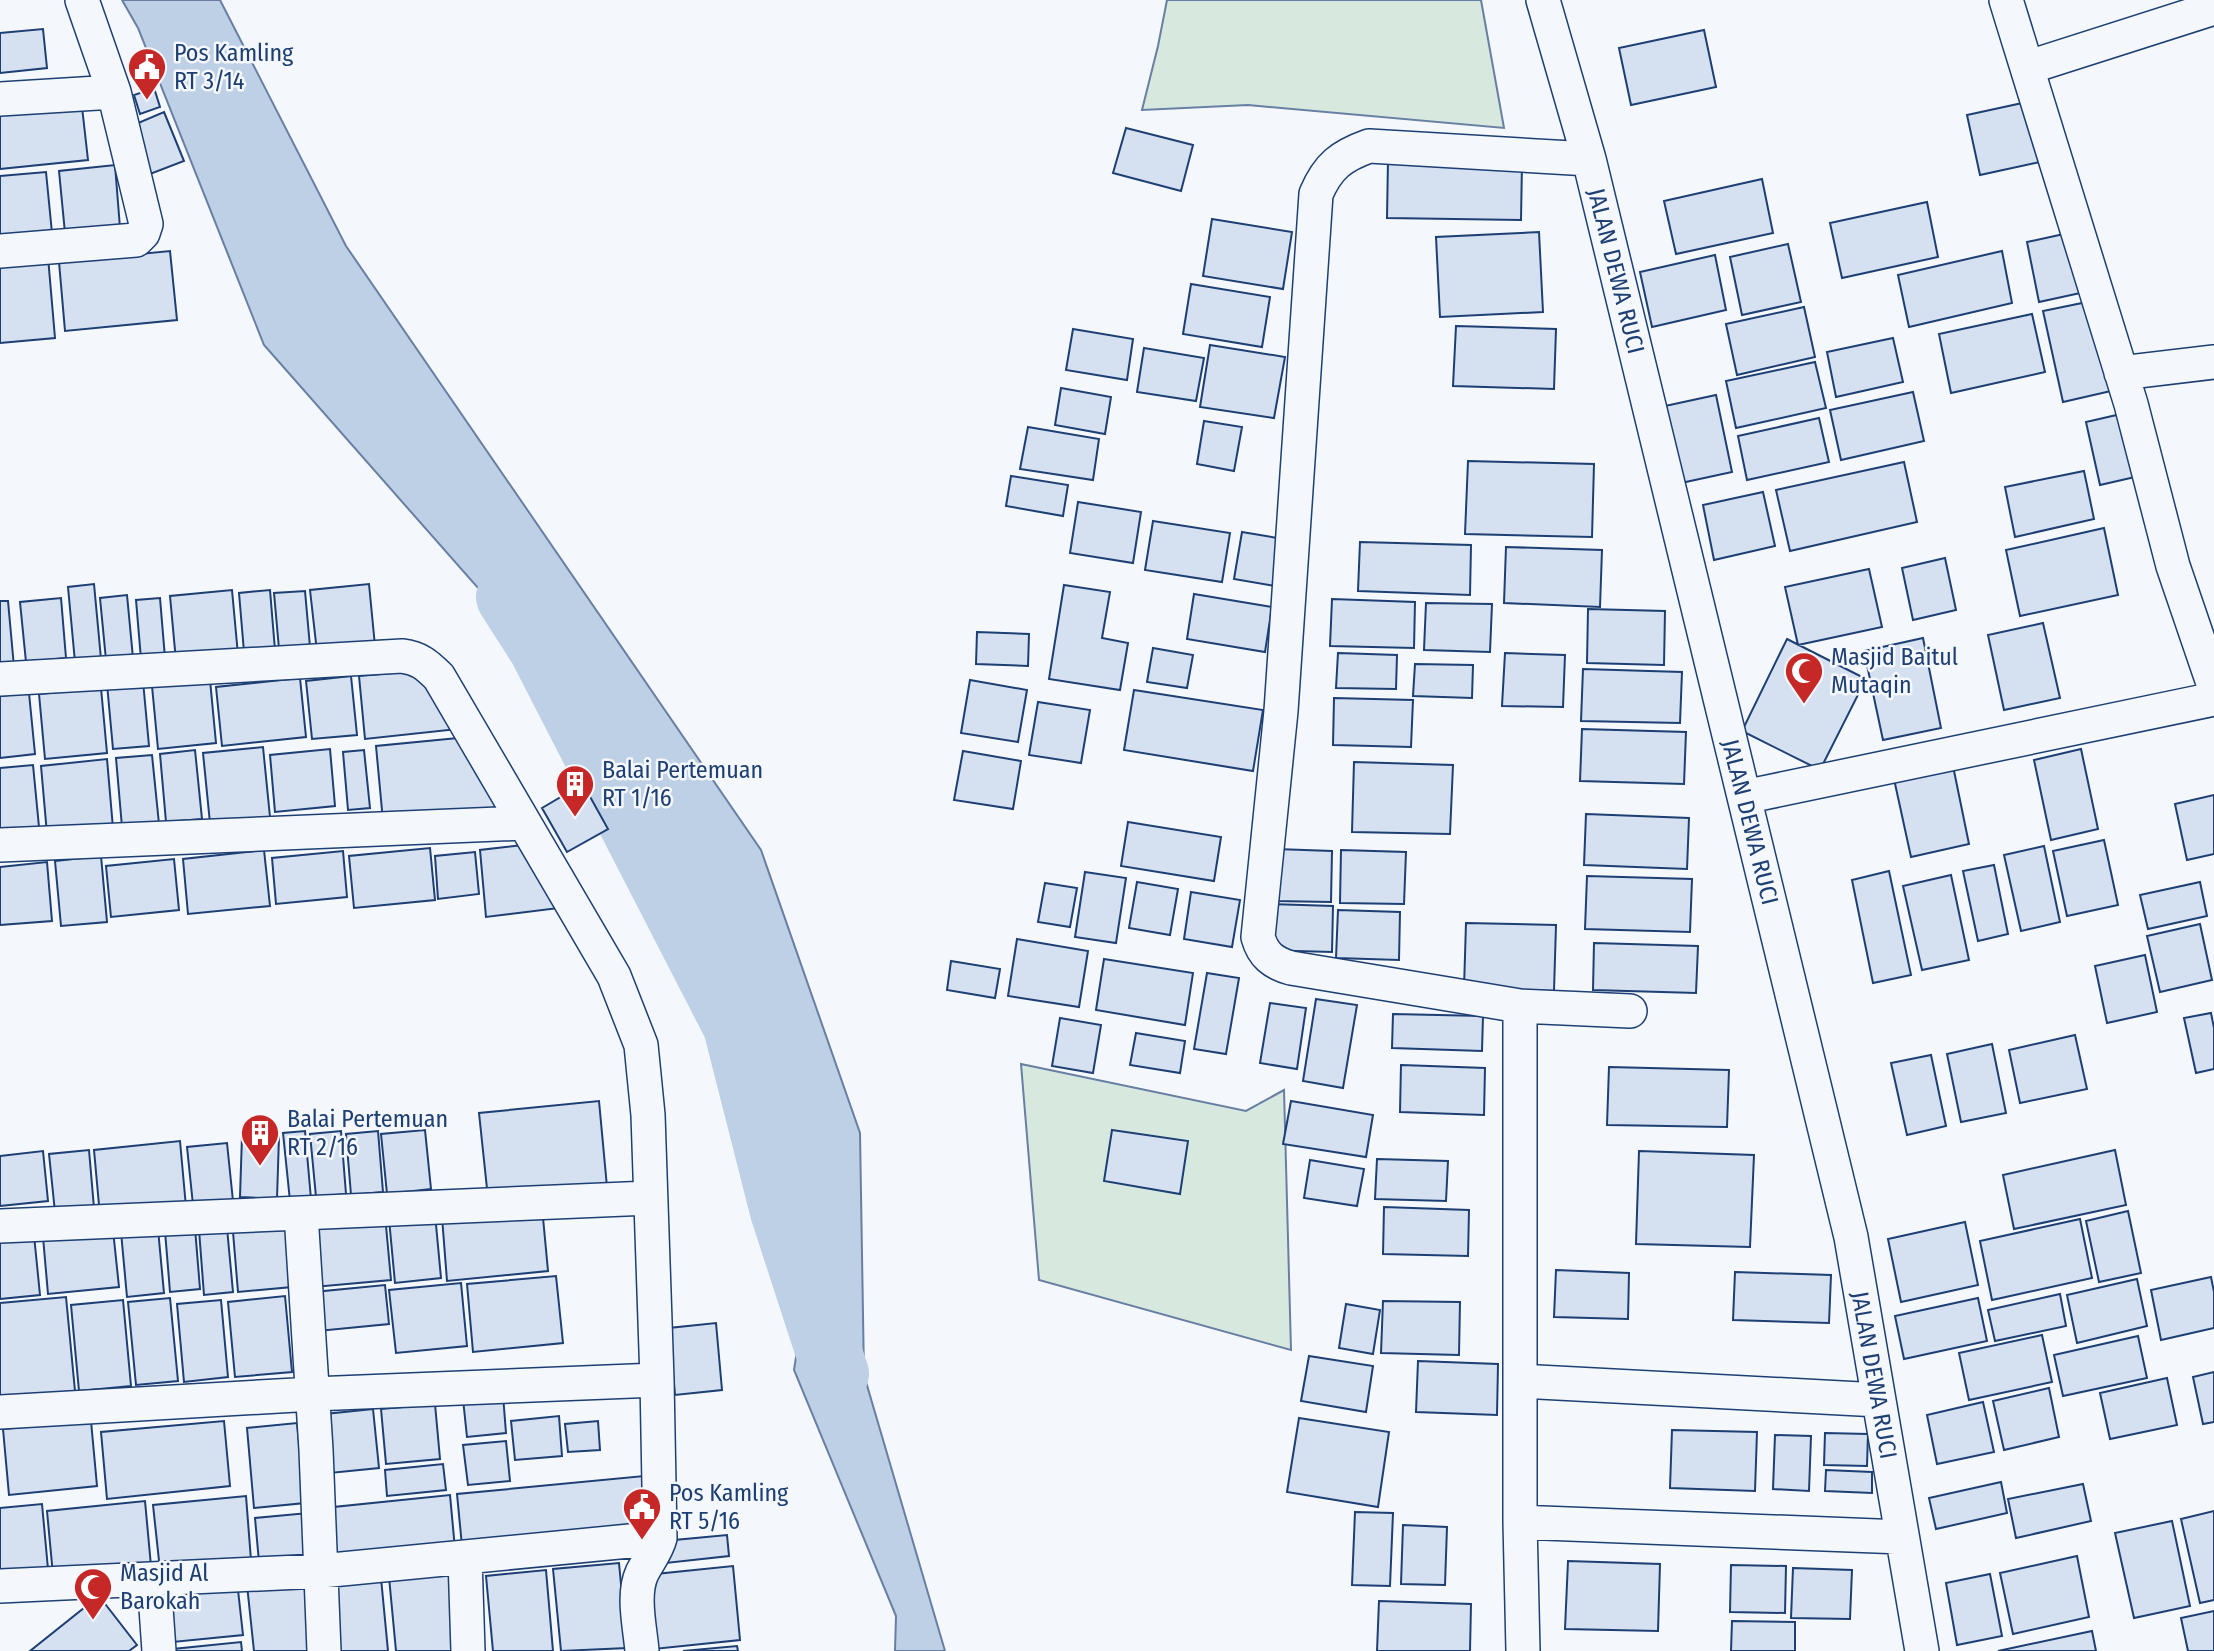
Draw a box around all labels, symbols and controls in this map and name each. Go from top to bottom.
place label: Pos Kamling RT 3/14 [174,39,294,95]
public building icon: Pos Kamling RT 3/14 [126,46,168,101]
street label: JALAN DEWA RUCI [1582,185,1650,357]
place label: Masjid Baitul Mutaqin [1831,643,1958,699]
mosque icon: Masjid Baitul Mutaqin [1783,650,1825,705]
street label: JALAN DEWA RUCI [1716,736,1784,908]
place label: Balai Pertemuan RT 1/16 [602,756,763,812]
building icon: Balai Pertemuan RT 1/16 [554,763,596,818]
place label: Balai Pertemuan RT 2/16 [287,1105,448,1161]
building icon: Balai Pertemuan RT 2/16 [239,1112,281,1167]
street label: JALAN DEWA RUCI [1845,1289,1903,1461]
place label: Pos Kamling RT 5/16 [669,1479,789,1535]
public building icon: Pos Kamling RT 5/16 [621,1486,663,1541]
place label: Masjid Al Barokah [120,1559,208,1615]
mosque icon: Masjid Al Barokah [72,1566,114,1621]

